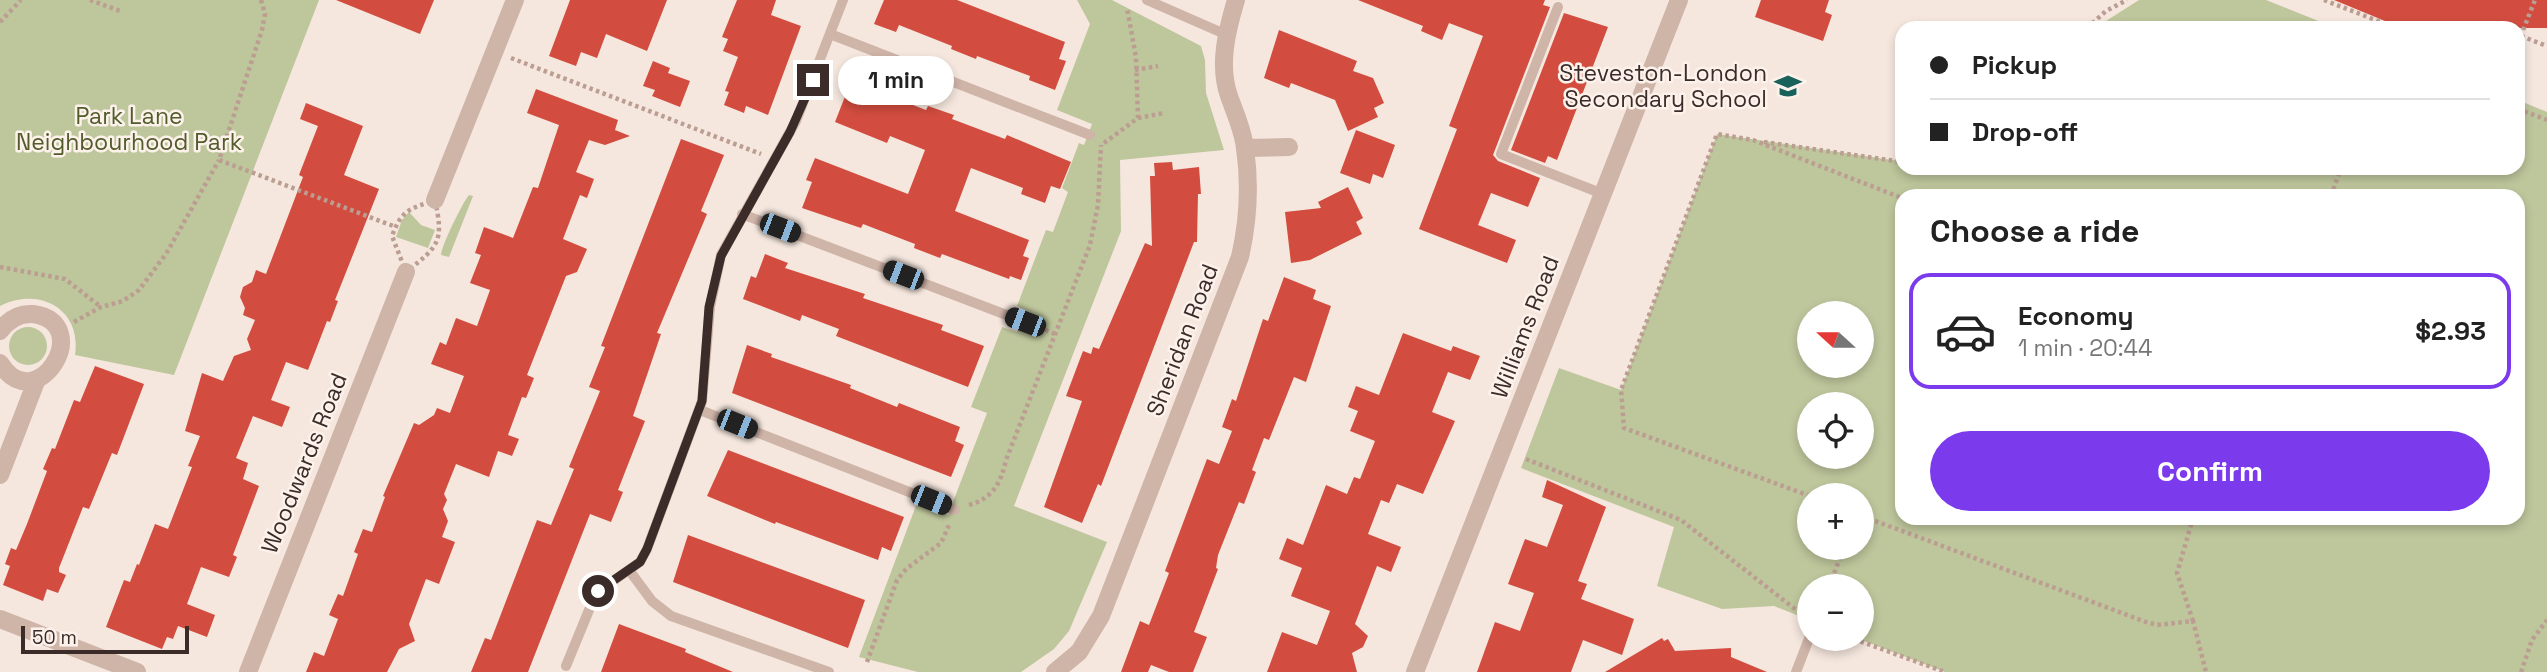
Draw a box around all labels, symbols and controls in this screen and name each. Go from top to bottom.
text: Pickup [1972,48,2057,82]
callout: 1 min [838,56,953,104]
place label: Steveston-London Secondary School [1559,58,1767,114]
route end [797,64,829,96]
text: 1 min [868,65,924,95]
school or university icon: Steveston-London Secondary School [1773,71,1803,101]
park label: Park Lane Neighbourhood Park [16,101,242,157]
text: Drop-off [1972,115,2078,149]
car [757,211,804,245]
text: Choose a ride [1930,211,2140,251]
street label: Williams Road [1484,252,1566,402]
car [880,258,927,292]
street label: Sheridan Road [1139,260,1225,420]
text: Economy [2018,299,2134,333]
icon: car [1934,300,1997,363]
north arrow [1797,301,1874,378]
map controls [1797,301,1874,651]
car [1002,305,1049,339]
text: $2.93 [2415,314,2486,348]
text: 1 min · 20:44 [2018,333,2152,363]
street label: Woodwards Road [254,368,354,558]
button: locate [1797,392,1874,469]
car [714,406,761,442]
button: Confirm [1930,431,2490,511]
car [908,482,955,518]
button: + [1797,483,1874,560]
button: − [1797,574,1874,651]
route start [582,575,614,607]
scale bar [21,623,189,655]
text: 50 m [32,625,77,650]

